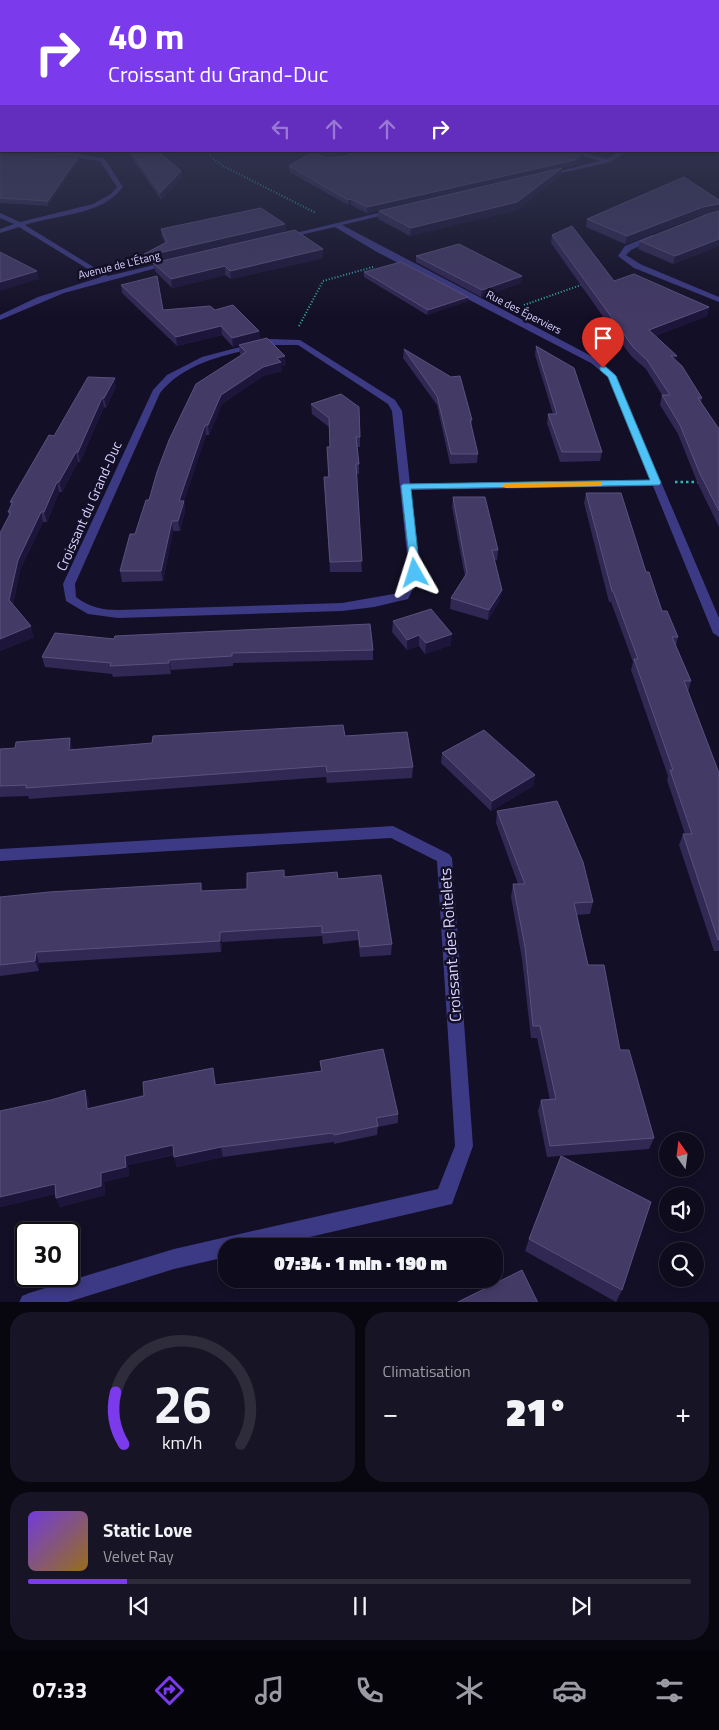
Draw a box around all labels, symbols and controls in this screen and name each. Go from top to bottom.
text: 40 m [108,9,184,63]
icon: right [25,20,90,85]
text: Croissant du Grand-Duc [108,57,328,91]
icon: left [267,115,295,143]
icon: ahead [320,115,348,143]
icon: ahead [373,115,401,143]
icon: right [426,115,454,143]
street label: Avenue de L'Étang [76,247,162,283]
street label: Rue des Éperviers [483,286,565,338]
pin [582,317,624,368]
icon: arrive [589,324,617,352]
street label: Croissant du Grand-Duc [50,437,127,574]
position arrow [388,546,440,598]
street label: Croissant des Roitelets [433,867,467,1023]
north arrow [659,1132,704,1178]
map controls [659,1132,704,1287]
button: sound [659,1187,704,1232]
speed limit sign: 30 [15,1222,80,1287]
button: search [659,1242,704,1287]
text: 07:34 · 1 min · 190 m [274,1248,447,1277]
text: Climatisation [383,1359,471,1383]
text: 26 [153,1364,211,1443]
text: 21° [505,1383,568,1441]
text: − [383,1391,398,1434]
text: + [675,1391,691,1434]
text: km/h [162,1429,202,1456]
text: Static Love [103,1515,192,1544]
text: Velvet Ray [103,1544,174,1568]
icon: previous [125,1592,153,1620]
icon: pause [346,1592,374,1620]
icon: next [567,1592,595,1620]
text: 07:33 [32,1673,87,1707]
icon: directions [152,1673,187,1708]
icon: music [252,1673,287,1708]
icon: phone [352,1673,387,1708]
icon: climate [452,1673,487,1708]
icon: car [552,1673,587,1708]
icon: filters [652,1673,687,1708]

